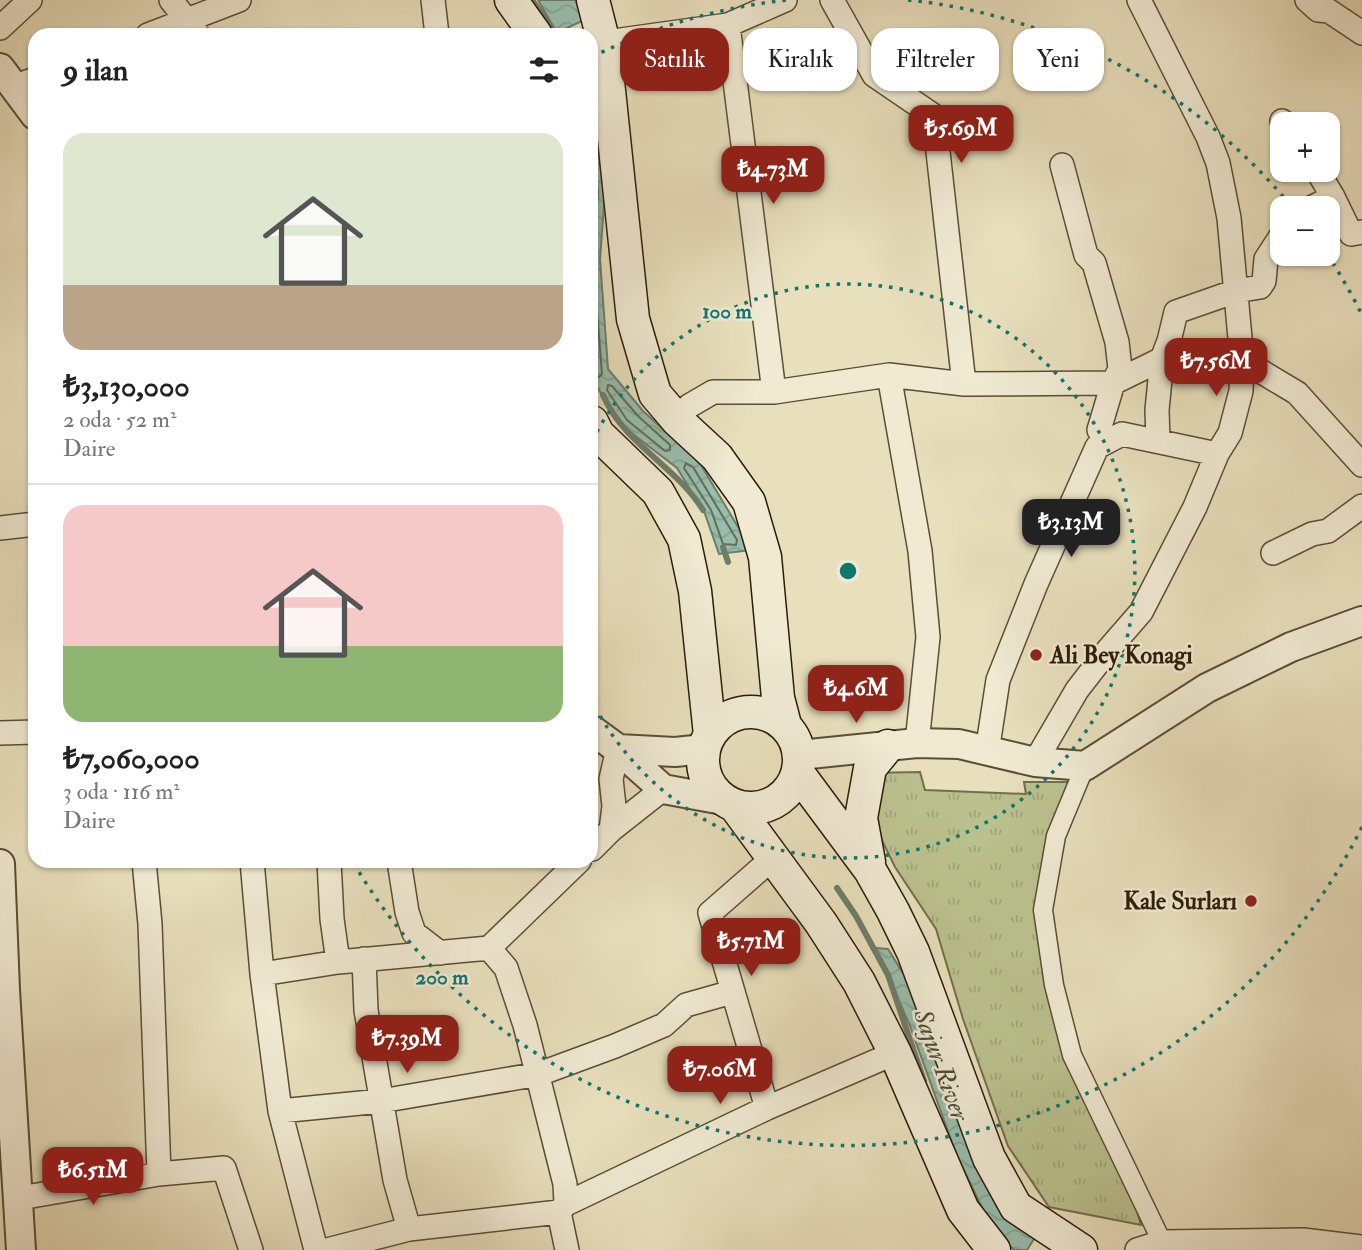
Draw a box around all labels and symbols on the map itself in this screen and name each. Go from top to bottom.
pin: ₺5.69M [904,106,1018,165]
pin: ₺4.73M [716,146,830,206]
text: 100 m [702,298,753,325]
pin: ₺7.56M [1159,338,1273,398]
pin: ₺3.13M [1014,500,1128,559]
centre of rings [836,559,860,583]
place label: Ali Bey Konagi [1049,640,1193,671]
marker: Ali Bey Konagi [1028,647,1044,663]
pin: ₺4.6M [807,666,905,725]
place label: Kale Surları [1123,886,1238,917]
marker: Kale Surları [1243,893,1259,909]
pin: ₺5.71M [694,918,808,978]
text: 200 m [416,964,469,991]
water label: Sajur River [906,1004,976,1126]
pin: ₺7.39M [350,1016,464,1075]
pin: ₺7.06M [663,1046,777,1106]
pin: ₺6.51M [36,1148,150,1207]

